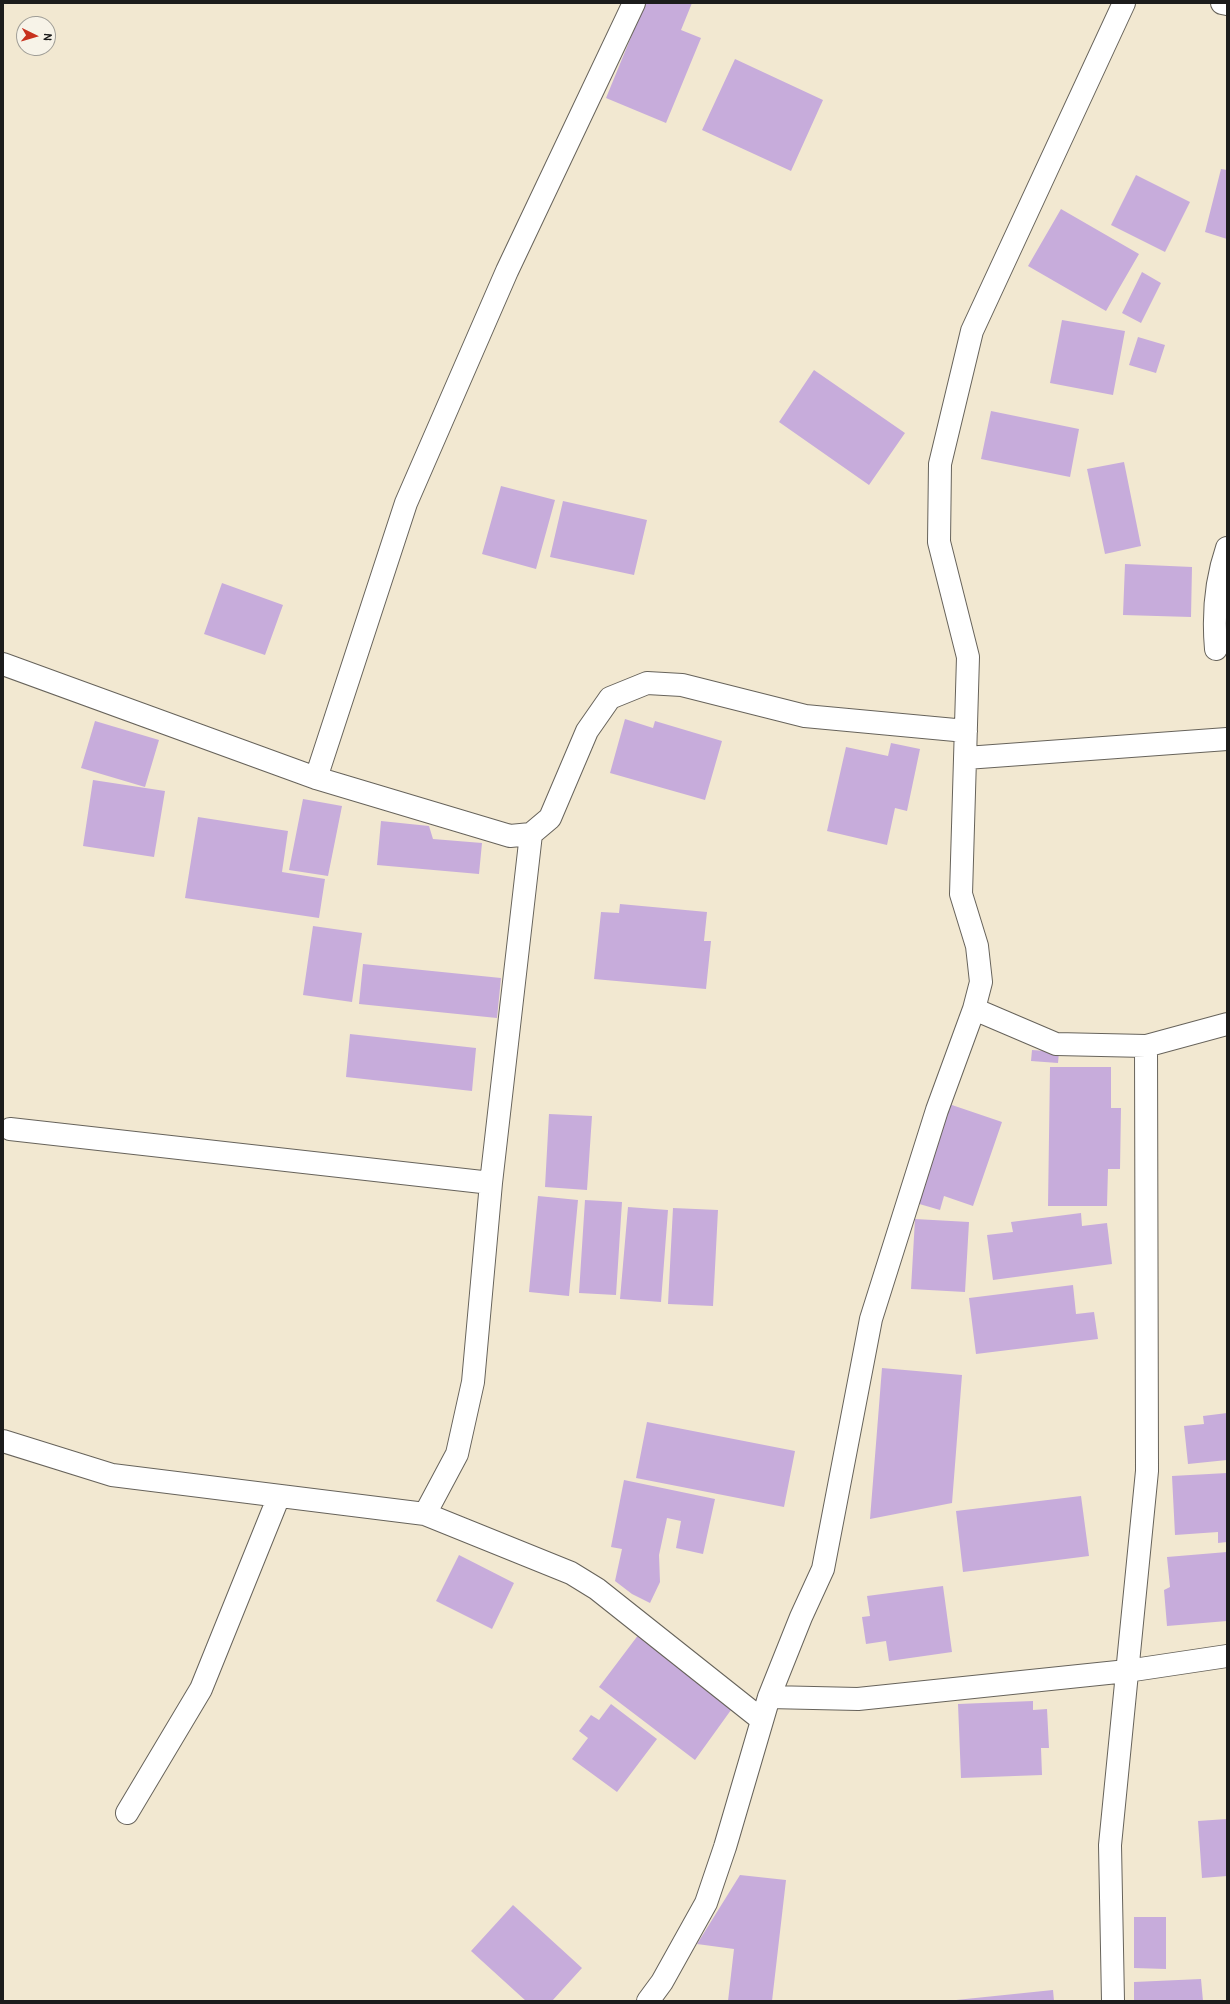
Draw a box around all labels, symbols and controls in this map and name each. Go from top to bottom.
north arrow [16,16,56,56]
text: N [41,33,54,41]

